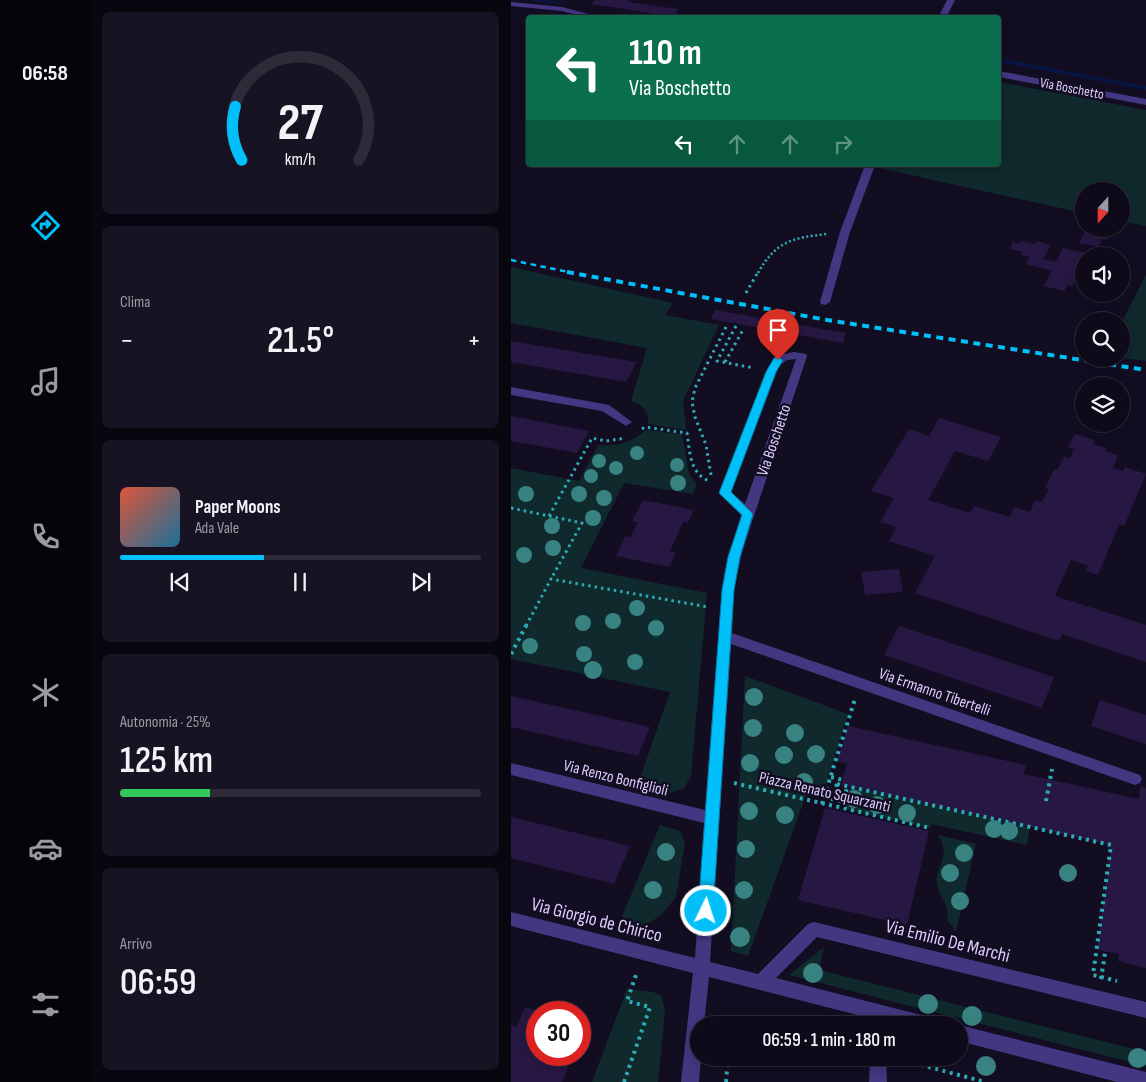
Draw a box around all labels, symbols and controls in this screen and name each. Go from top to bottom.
text: 110 m [629,32,702,75]
icon: left [546,35,611,100]
text: 06:58 [22,60,68,87]
street label: Via Boschetto [1038,74,1106,103]
text: Via Boschetto [629,75,731,102]
text: 27 [278,92,324,155]
icon: left [670,130,698,158]
icon: ahead [723,130,751,158]
icon: ahead [776,130,804,158]
icon: right [829,130,857,158]
text: km/h [285,149,316,170]
north arrow [1075,182,1130,238]
map controls [1075,182,1130,432]
icon: directions [28,208,63,243]
button: sound [1075,247,1130,302]
text: Clima [120,293,150,312]
pin [757,309,799,360]
button: search [1075,312,1130,367]
icon: arrive [764,316,792,344]
text: 21.5° [267,318,334,363]
text: − [120,324,134,357]
text: + [467,324,481,357]
icon: music [28,364,63,399]
button: layers [1075,377,1130,432]
street label: Via Boschetto [753,402,795,479]
text: Paper Moons [195,496,281,519]
icon: phone [28,519,63,554]
text: Ada Vale [195,519,239,538]
icon: previous [166,568,194,596]
icon: pause [286,568,314,596]
icon: next [407,568,435,596]
street label: Via Ermanno Tibertelli [876,664,993,720]
icon: climate [28,675,63,710]
text: Autonomia · 25% [120,713,211,732]
text: 125 km [120,738,213,783]
street label: Via Renzo Bonfiglioli [561,756,670,801]
street label: Piazza Renato Squarzanti [757,768,892,817]
icon: car [28,831,63,866]
position arrow [679,884,731,936]
street label: Via Giorgio de Chirico [529,893,665,948]
street label: Via Emilio De Marchi [883,915,1012,968]
text: Arrivo [120,935,152,954]
text: 06:59 [120,960,197,1005]
icon: filters [28,987,63,1022]
speed limit sign: 30 [526,1001,591,1066]
text: 06:59 · 1 min · 180 m [762,1029,896,1052]

